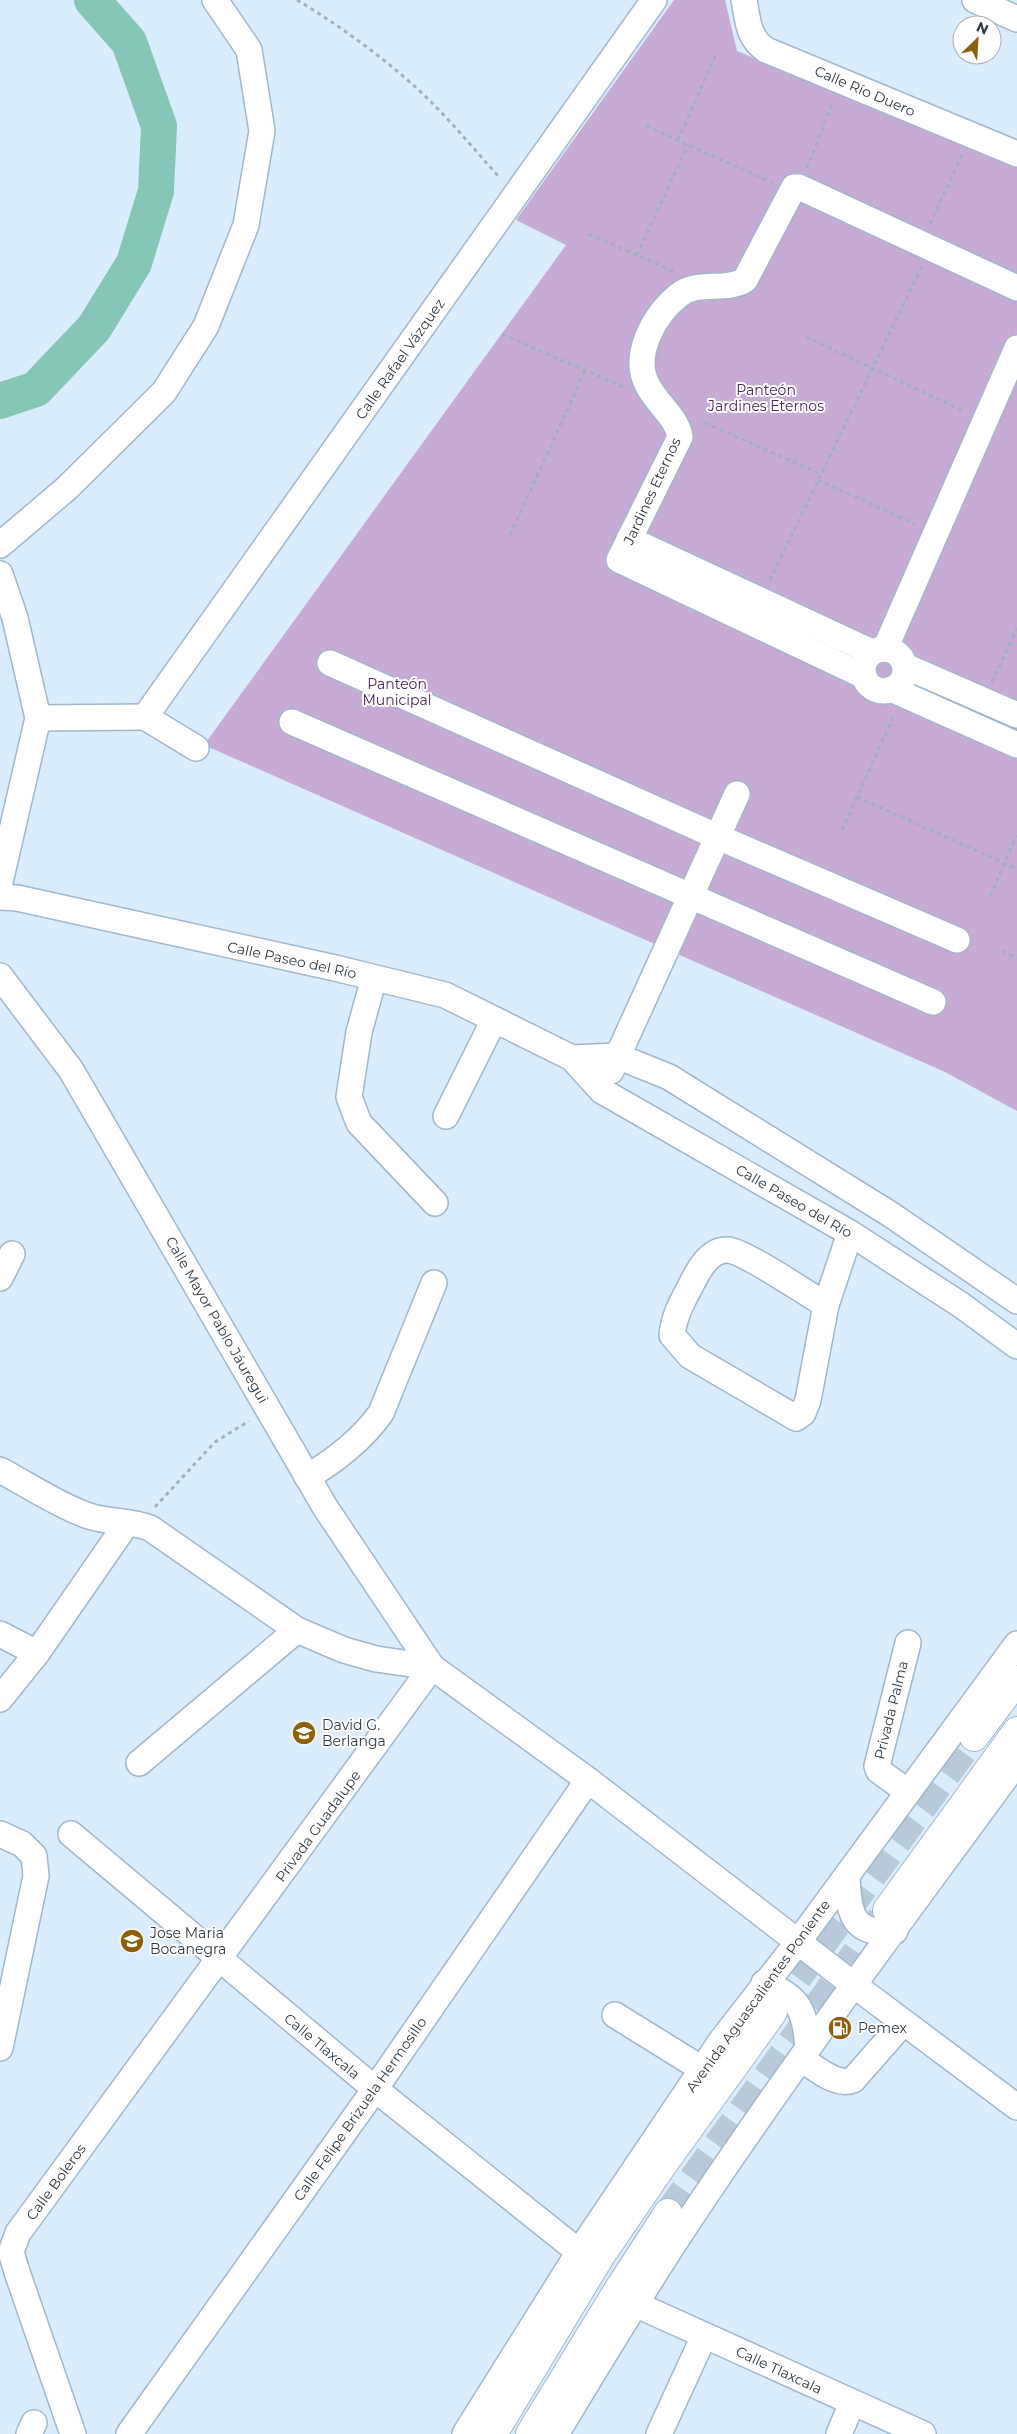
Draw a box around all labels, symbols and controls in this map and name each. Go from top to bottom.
north arrow [952,15,1002,65]
text: N [974,18,991,39]
street label: Calle Río Duero [812,62,918,120]
street label: Calle Rafael Vázquez [351,295,449,423]
park label: Panteón Jardines Eternos [707,381,824,415]
street label: Jardines Eternos [619,434,685,548]
park label: Panteón Municipal [362,675,432,709]
street label: Calle Paseo del Río [226,938,358,983]
street label: Calle Paseo del Río [733,1160,856,1242]
street label: Calle Mayor Pablo Jáuregui [162,1233,272,1407]
street label: Privada Palma [870,1659,912,1761]
place label: David G. Berlanga [322,1716,386,1750]
school or university icon: David G. Berlanga [291,1720,317,1746]
street label: Privada Guadalupe [272,1767,364,1885]
street label: Avenida Aguascalientes Poniente [682,1896,834,2096]
place label: Jose Maria Bocanegra [149,1924,226,1958]
school or university icon: Jose Maria Bocanegra [119,1928,145,1954]
street label: Calle Tlaxcala [281,2009,363,2083]
street label: Calle Felipe Brizuela Hermosillo [289,2013,431,2204]
fuel station icon: Pemex [827,2015,853,2041]
place label: Pemex [858,2019,907,2037]
street label: Calle Boleros [22,2140,90,2224]
street label: Calle Tlaxcala [733,2342,825,2398]

